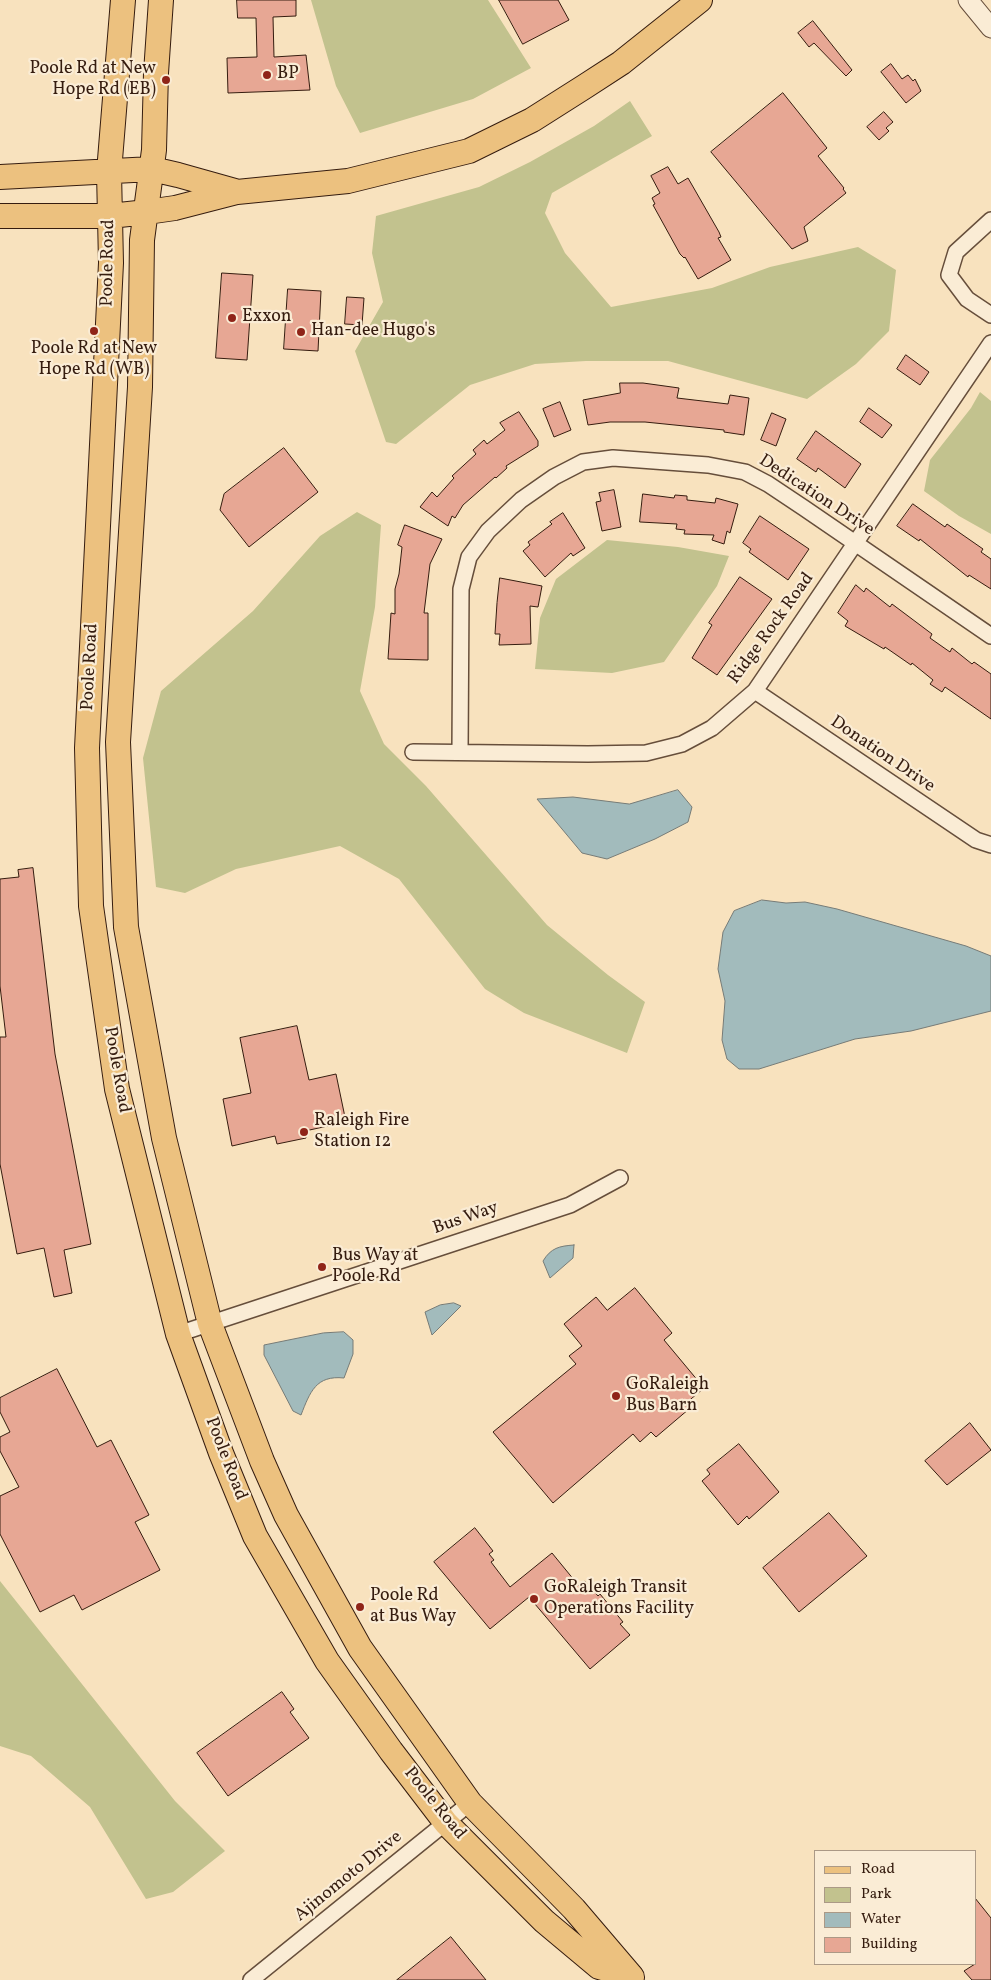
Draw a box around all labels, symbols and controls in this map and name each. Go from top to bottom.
place label: Poole Rd at New Hope Rd (EB) [29,59,156,102]
place label: BP [277,64,299,86]
marker: BP [261,69,273,81]
marker: Poole Rd at New Hope Rd (EB) [160,74,172,86]
street label: Poole Road [97,219,121,307]
place label: Exxon [242,307,292,329]
marker: Exxon [226,312,238,324]
place label: Han-dee Hugo's [311,321,435,343]
marker: Poole Rd at New Hope Rd (WB) [88,325,100,337]
marker: Han-dee Hugo's [295,326,307,338]
place label: Poole Rd at New Hope Rd (WB) [31,339,157,382]
street label: Dedication Drive [754,451,878,541]
street label: Ridge Rock Road [724,569,820,689]
street label: Poole Road [78,623,104,711]
street label: Donation Drive [825,712,939,798]
street label: Poole Road [98,1025,134,1115]
place label: Raleigh Fire Station 12 [314,1111,409,1154]
marker: Raleigh Fire Station 12 [298,1126,310,1138]
street label: Bus Way [431,1198,501,1240]
place label: Bus Way at Poole Rd [332,1246,418,1288]
marker: Bus Way at Poole Rd [316,1261,328,1273]
place label: GoRaleigh Bus Barn [626,1375,709,1418]
marker: GoRaleigh Bus Barn [610,1390,622,1402]
street label: Poole Road [199,1414,251,1504]
place label: GoRaleigh Transit Operations Facility [544,1578,694,1620]
place label: Poole Rd at Bus Way [370,1586,456,1628]
marker: GoRaleigh Transit Operations Facility [528,1593,540,1605]
marker: Poole Rd at Bus Way [354,1601,366,1613]
street label: Poole Road [398,1763,470,1845]
street label: Ajinomoto Drive [291,1827,407,1927]
legend [814,1850,976,1965]
text: Road [861,1859,895,1880]
text: Park [861,1884,892,1905]
text: Water [861,1909,901,1930]
text: Building [861,1934,917,1955]

